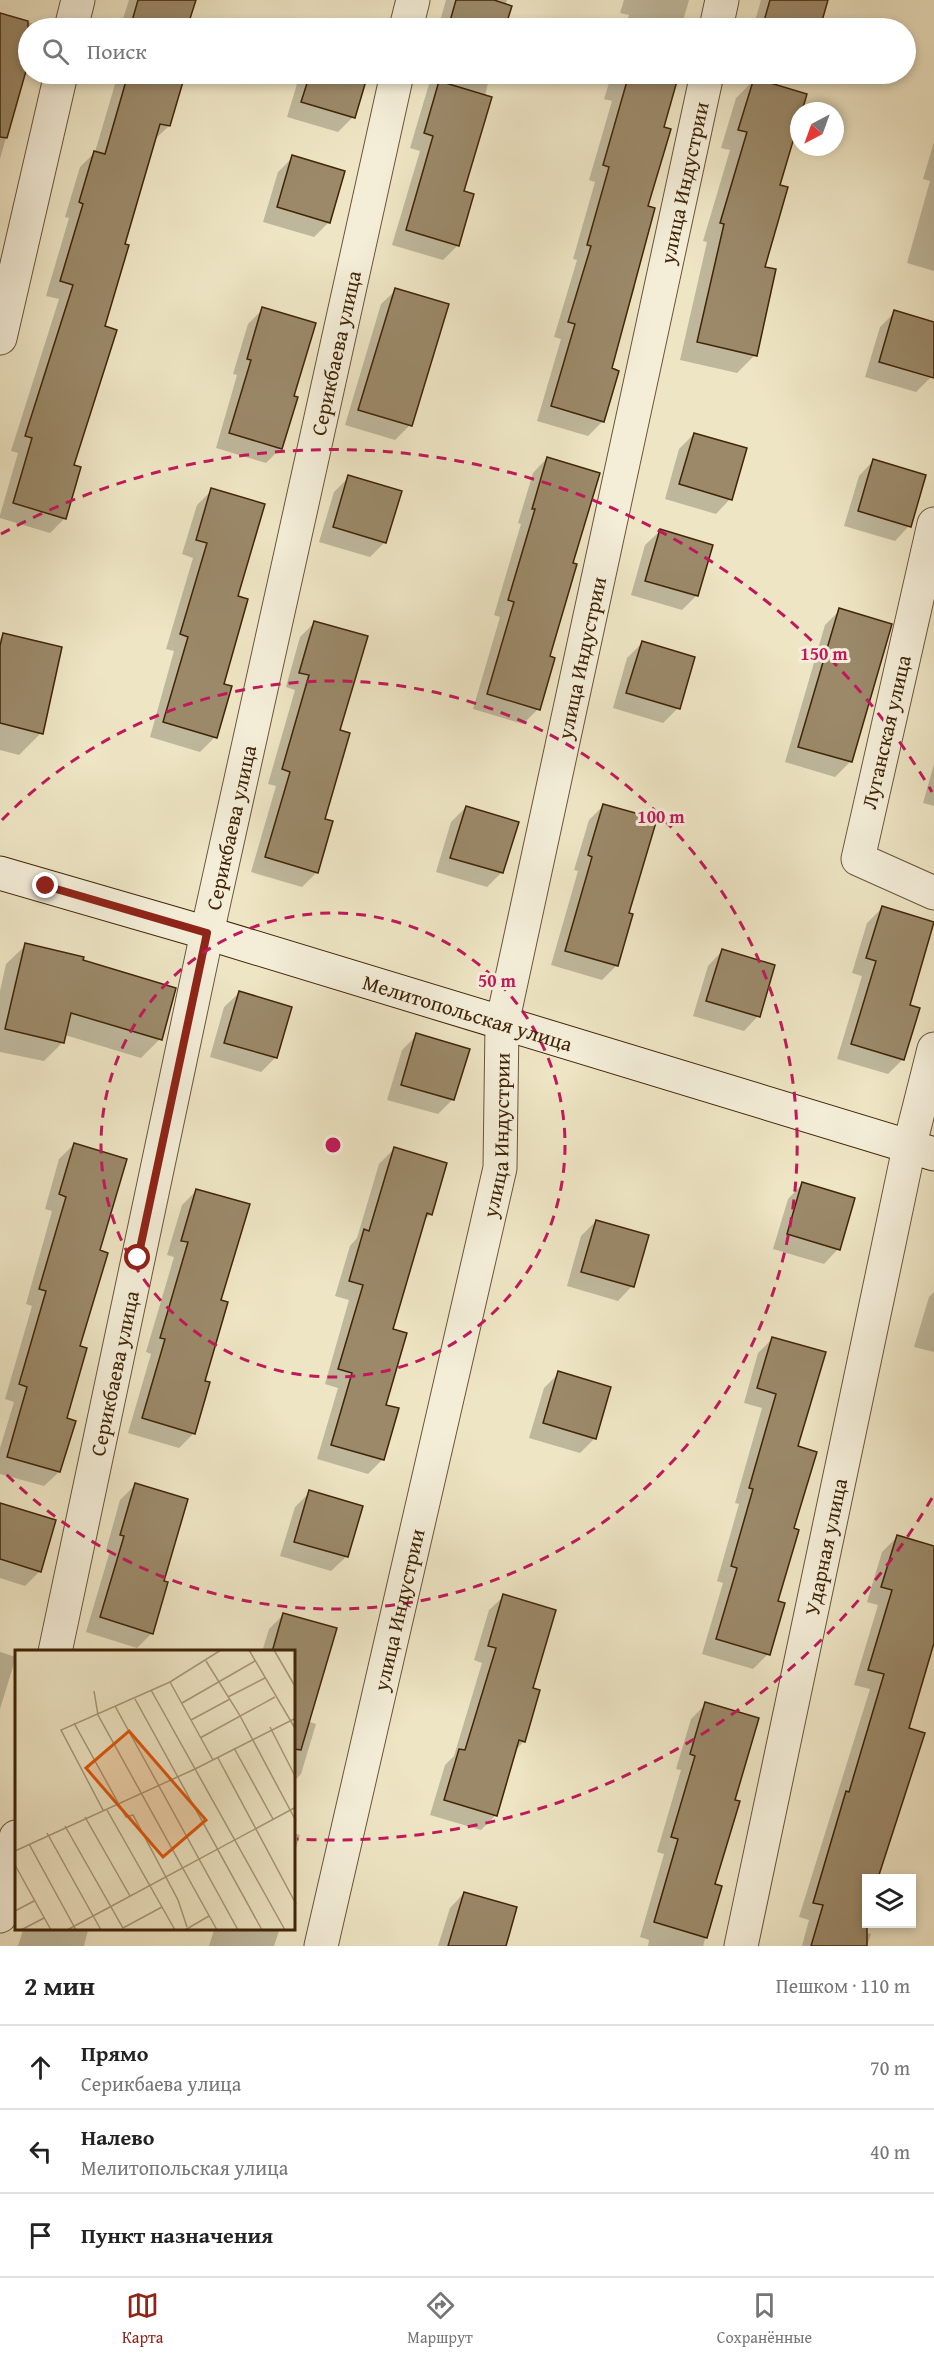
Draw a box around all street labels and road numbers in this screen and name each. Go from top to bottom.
street label: улица Индустрии [651,98,716,268]
street label: Серикбаева улица [302,267,369,438]
street label: улица Индустрии [548,574,614,743]
street label: Луганская улица [853,652,919,812]
street label: Серикбаева улица [197,742,264,913]
street label: Мелитопольская улица [359,966,576,1059]
street label: улица Индустрии [473,1052,517,1221]
street label: Серикбаева улица [81,1288,147,1459]
street label: Ударная улица [795,1475,855,1618]
street label: улица Индустрии [364,1526,432,1695]

